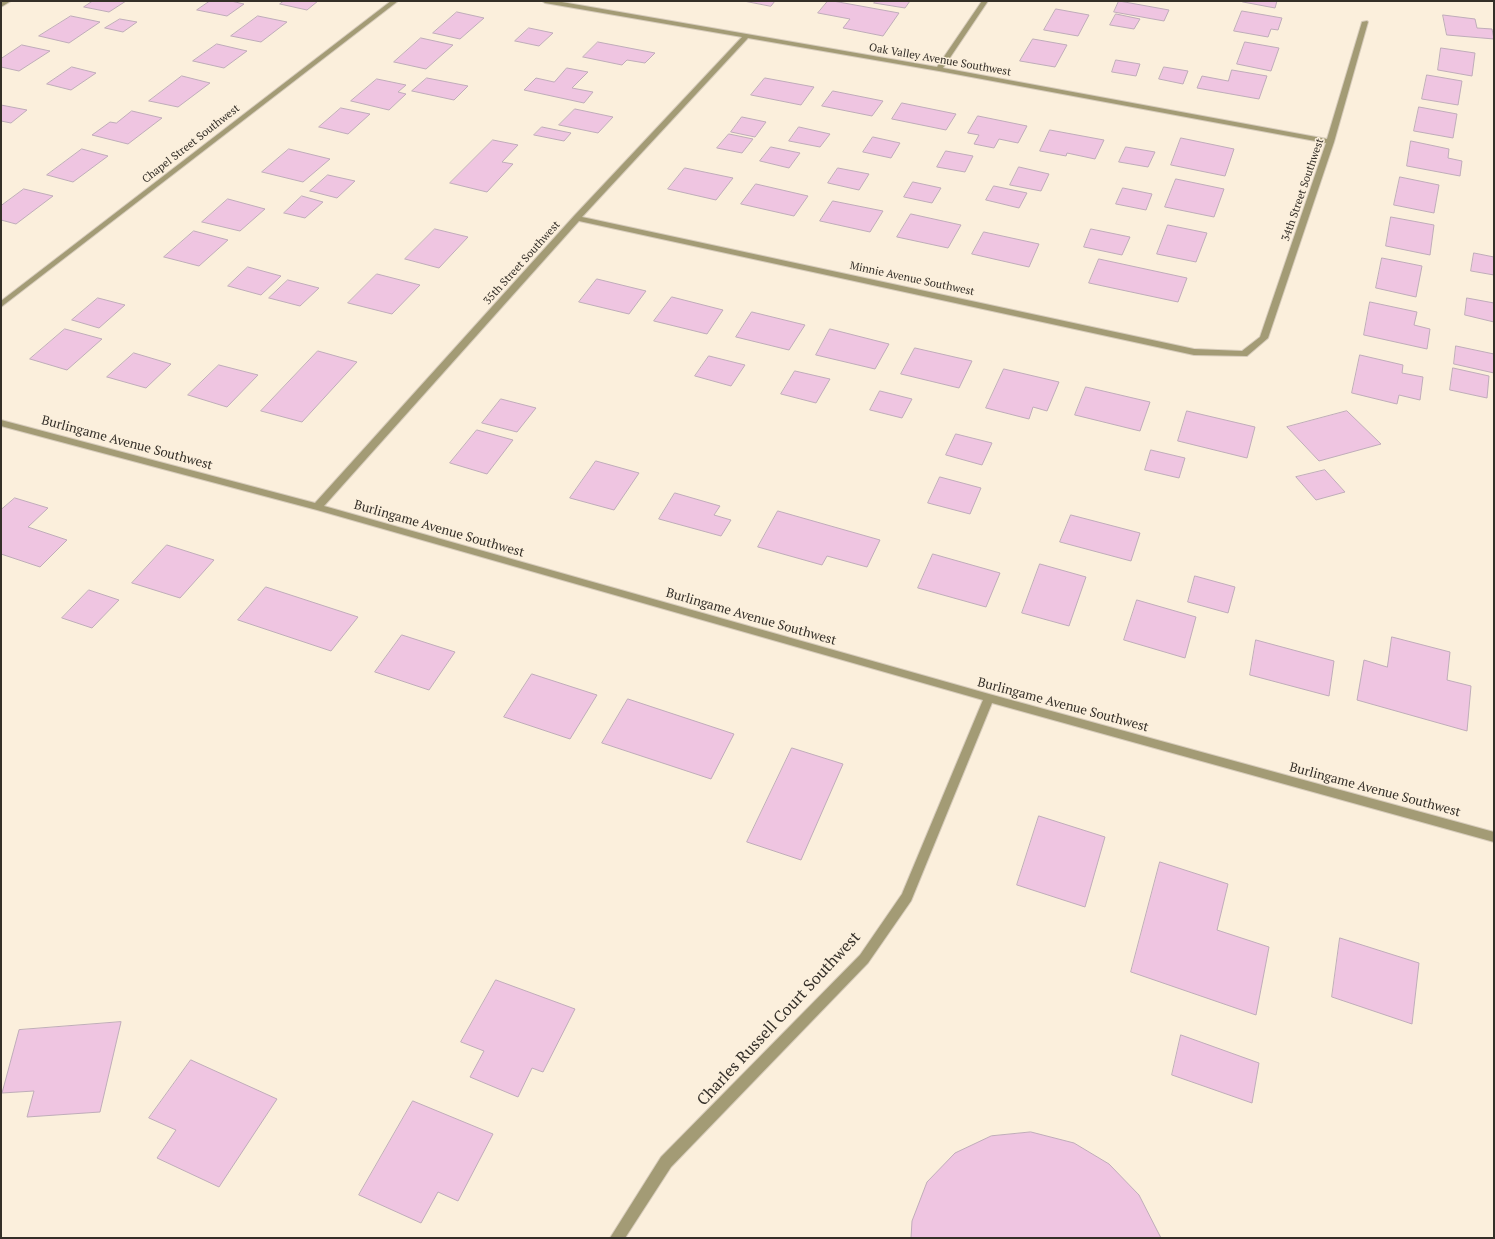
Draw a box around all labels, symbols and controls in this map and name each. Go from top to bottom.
street label: Oak Valley Avenue Southwest [868,41,1012,79]
street label: Chapel Street Southwest [140,102,242,186]
street label: 34th Street Southwest [1279,137,1327,243]
street label: 35th Street Southwest [481,218,563,308]
street label: Minnie Avenue Southwest [848,259,976,299]
street label: Burlingame Avenue Southwest [40,413,214,473]
street label: Burlingame Avenue Southwest [352,497,526,561]
street label: Burlingame Avenue Southwest [664,585,838,649]
street label: Burlingame Avenue Southwest [976,675,1150,735]
street label: Burlingame Avenue Southwest [1288,760,1462,820]
street label: Charles Russell Court Southwest [693,928,865,1110]

